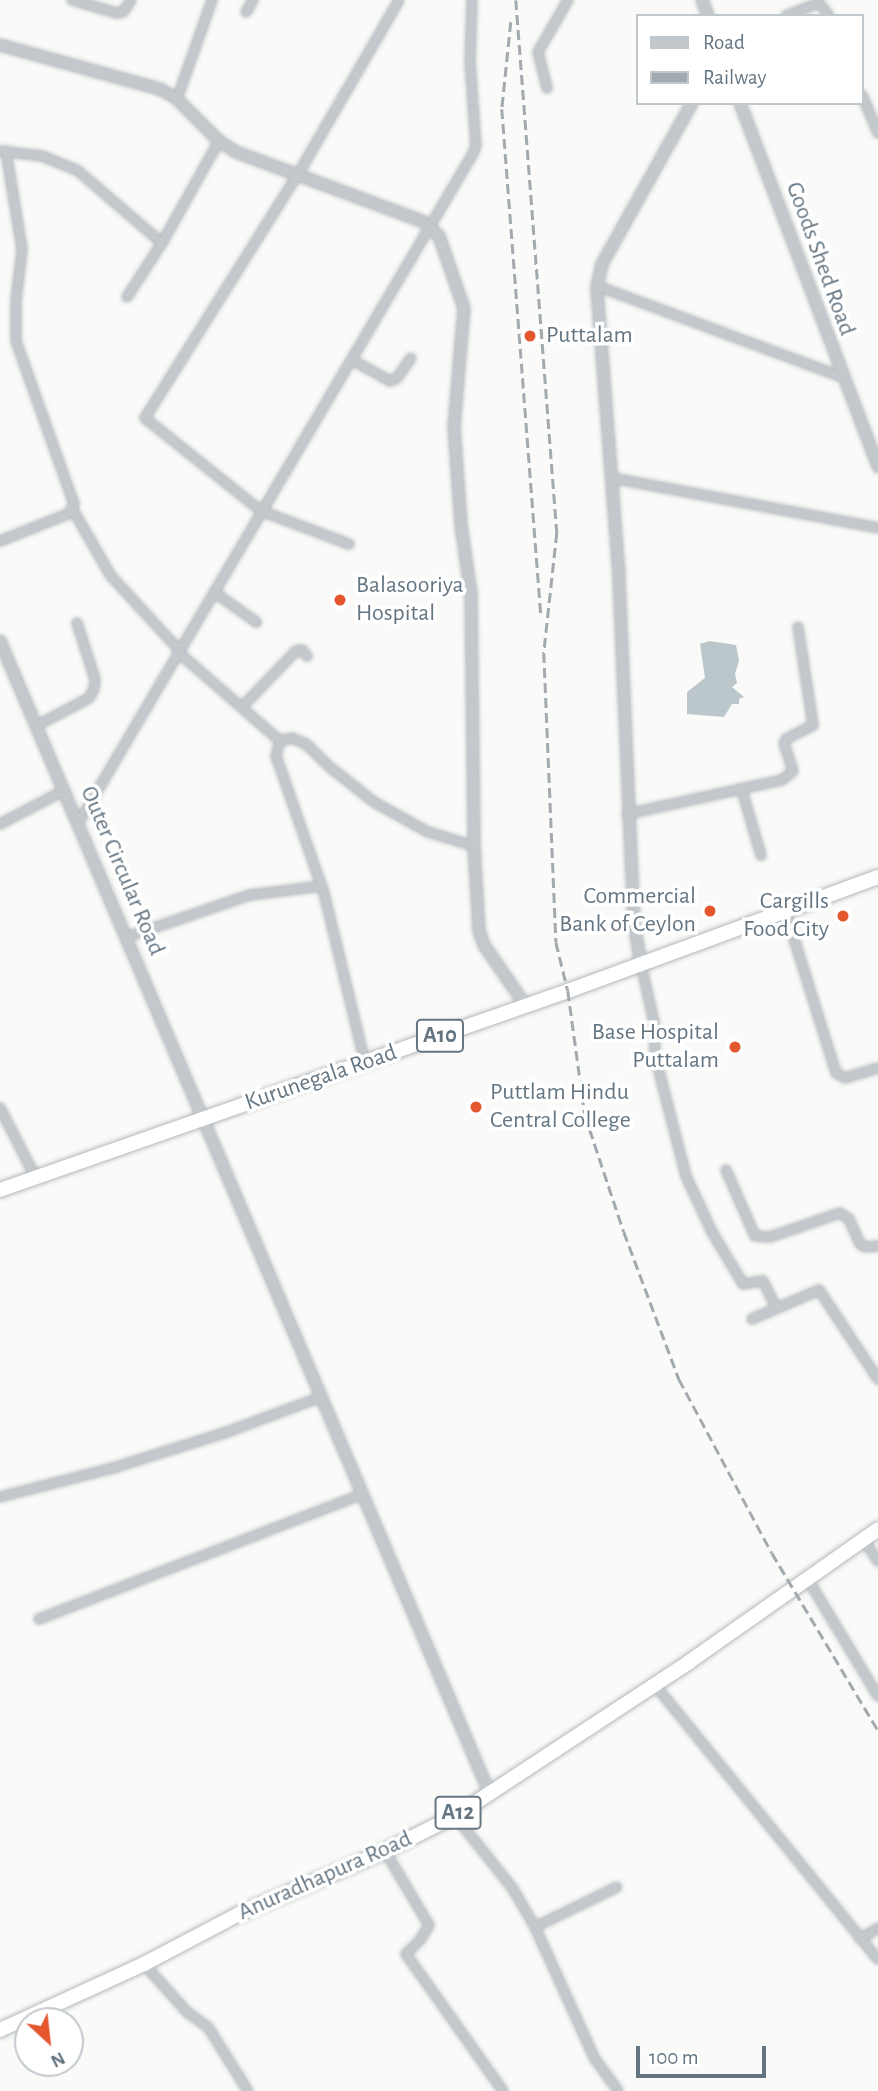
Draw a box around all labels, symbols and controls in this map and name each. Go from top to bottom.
legend [636,14,864,105]
text: Road [703,32,745,53]
text: Railway [703,67,766,88]
street label: Goods Shed Road [779,178,861,340]
place label: Puttalam [546,322,633,350]
marker: Puttalam [520,326,540,346]
place label: Balasooriya Hospital [356,572,464,628]
marker: Balasooriya Hospital [330,590,350,610]
street label: Outer Circular Road [73,782,171,960]
place label: Commercial Bank of Ceylon [559,883,696,939]
place label: Cargills Food City [743,888,829,944]
marker: Commercial Bank of Ceylon [702,903,718,919]
marker: Cargills Food City [835,908,851,924]
road number: A10 [416,1016,464,1056]
place label: Base Hospital Puttalam [592,1019,719,1075]
marker: Base Hospital Puttalam [725,1037,745,1057]
street label: Kurunegala Road [241,1039,401,1117]
place label: Puttlam Hindu Central College [490,1079,631,1135]
marker: Puttlam Hindu Central College [468,1099,484,1115]
road number: A12 [434,1794,482,1832]
street label: Anuradhapura Road [234,1825,416,1927]
north arrow [14,2007,84,2077]
scale bar [640,2032,770,2076]
text: 100 m [649,2047,699,2068]
text: N [48,2048,68,2071]

